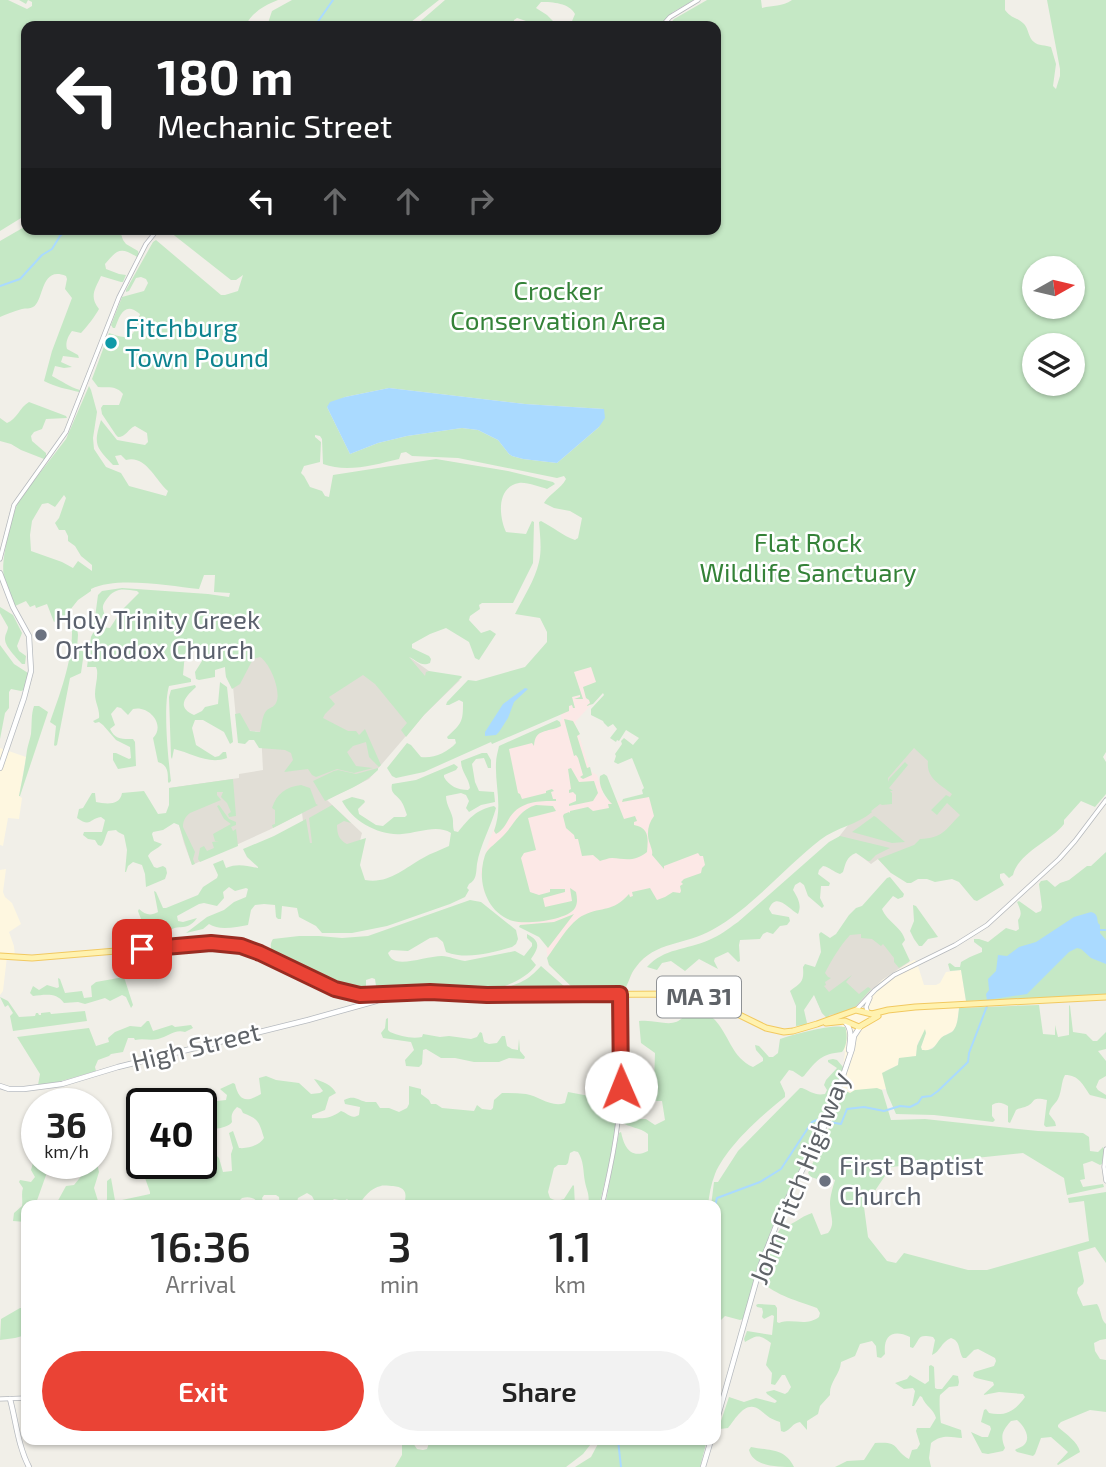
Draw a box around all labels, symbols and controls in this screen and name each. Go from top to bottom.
text: 180 m [157,46,293,105]
icon: left [42,49,133,140]
text: Mechanic Street [157,106,392,144]
icon: left [243,182,281,220]
icon: ahead [316,182,354,220]
icon: ahead [389,182,427,220]
icon: right [462,182,500,220]
north arrow [1022,256,1085,318]
map controls [1022,256,1085,396]
park label: Crocker Conservation Area [450,274,666,335]
place label: Fitchburg Town Pound [125,311,269,372]
button: layers [1022,333,1085,396]
marker: Fitchburg Town Pound [103,335,119,351]
park label: Flat Rock Wildlife Sanctuary [699,526,917,587]
place label: Holy Trinity Greek Orthodox Church [55,603,260,664]
marker: Holy Trinity Greek Orthodox Church [33,627,49,643]
pin [112,919,172,979]
icon: arrive [123,930,161,968]
road number: MA 31 [657,976,741,1017]
street label: High Street [128,1015,263,1076]
position arrow [584,1050,658,1124]
street label: John Fitch Highway [742,1066,855,1288]
speed limit sign: 40 [126,1088,217,1179]
text: 36 [46,1103,87,1145]
text: km/h [44,1140,89,1162]
place label: First Baptist Church [839,1149,984,1210]
marker: First Baptist Church [817,1173,833,1189]
text: 16:36 [150,1220,251,1270]
text: 3 [388,1220,411,1270]
text: 1.1 [548,1220,592,1270]
text: Arrival [165,1270,235,1298]
text: min [380,1270,419,1298]
text: km [554,1270,586,1298]
button: Exit [42,1351,364,1431]
button: Share [378,1351,700,1431]

